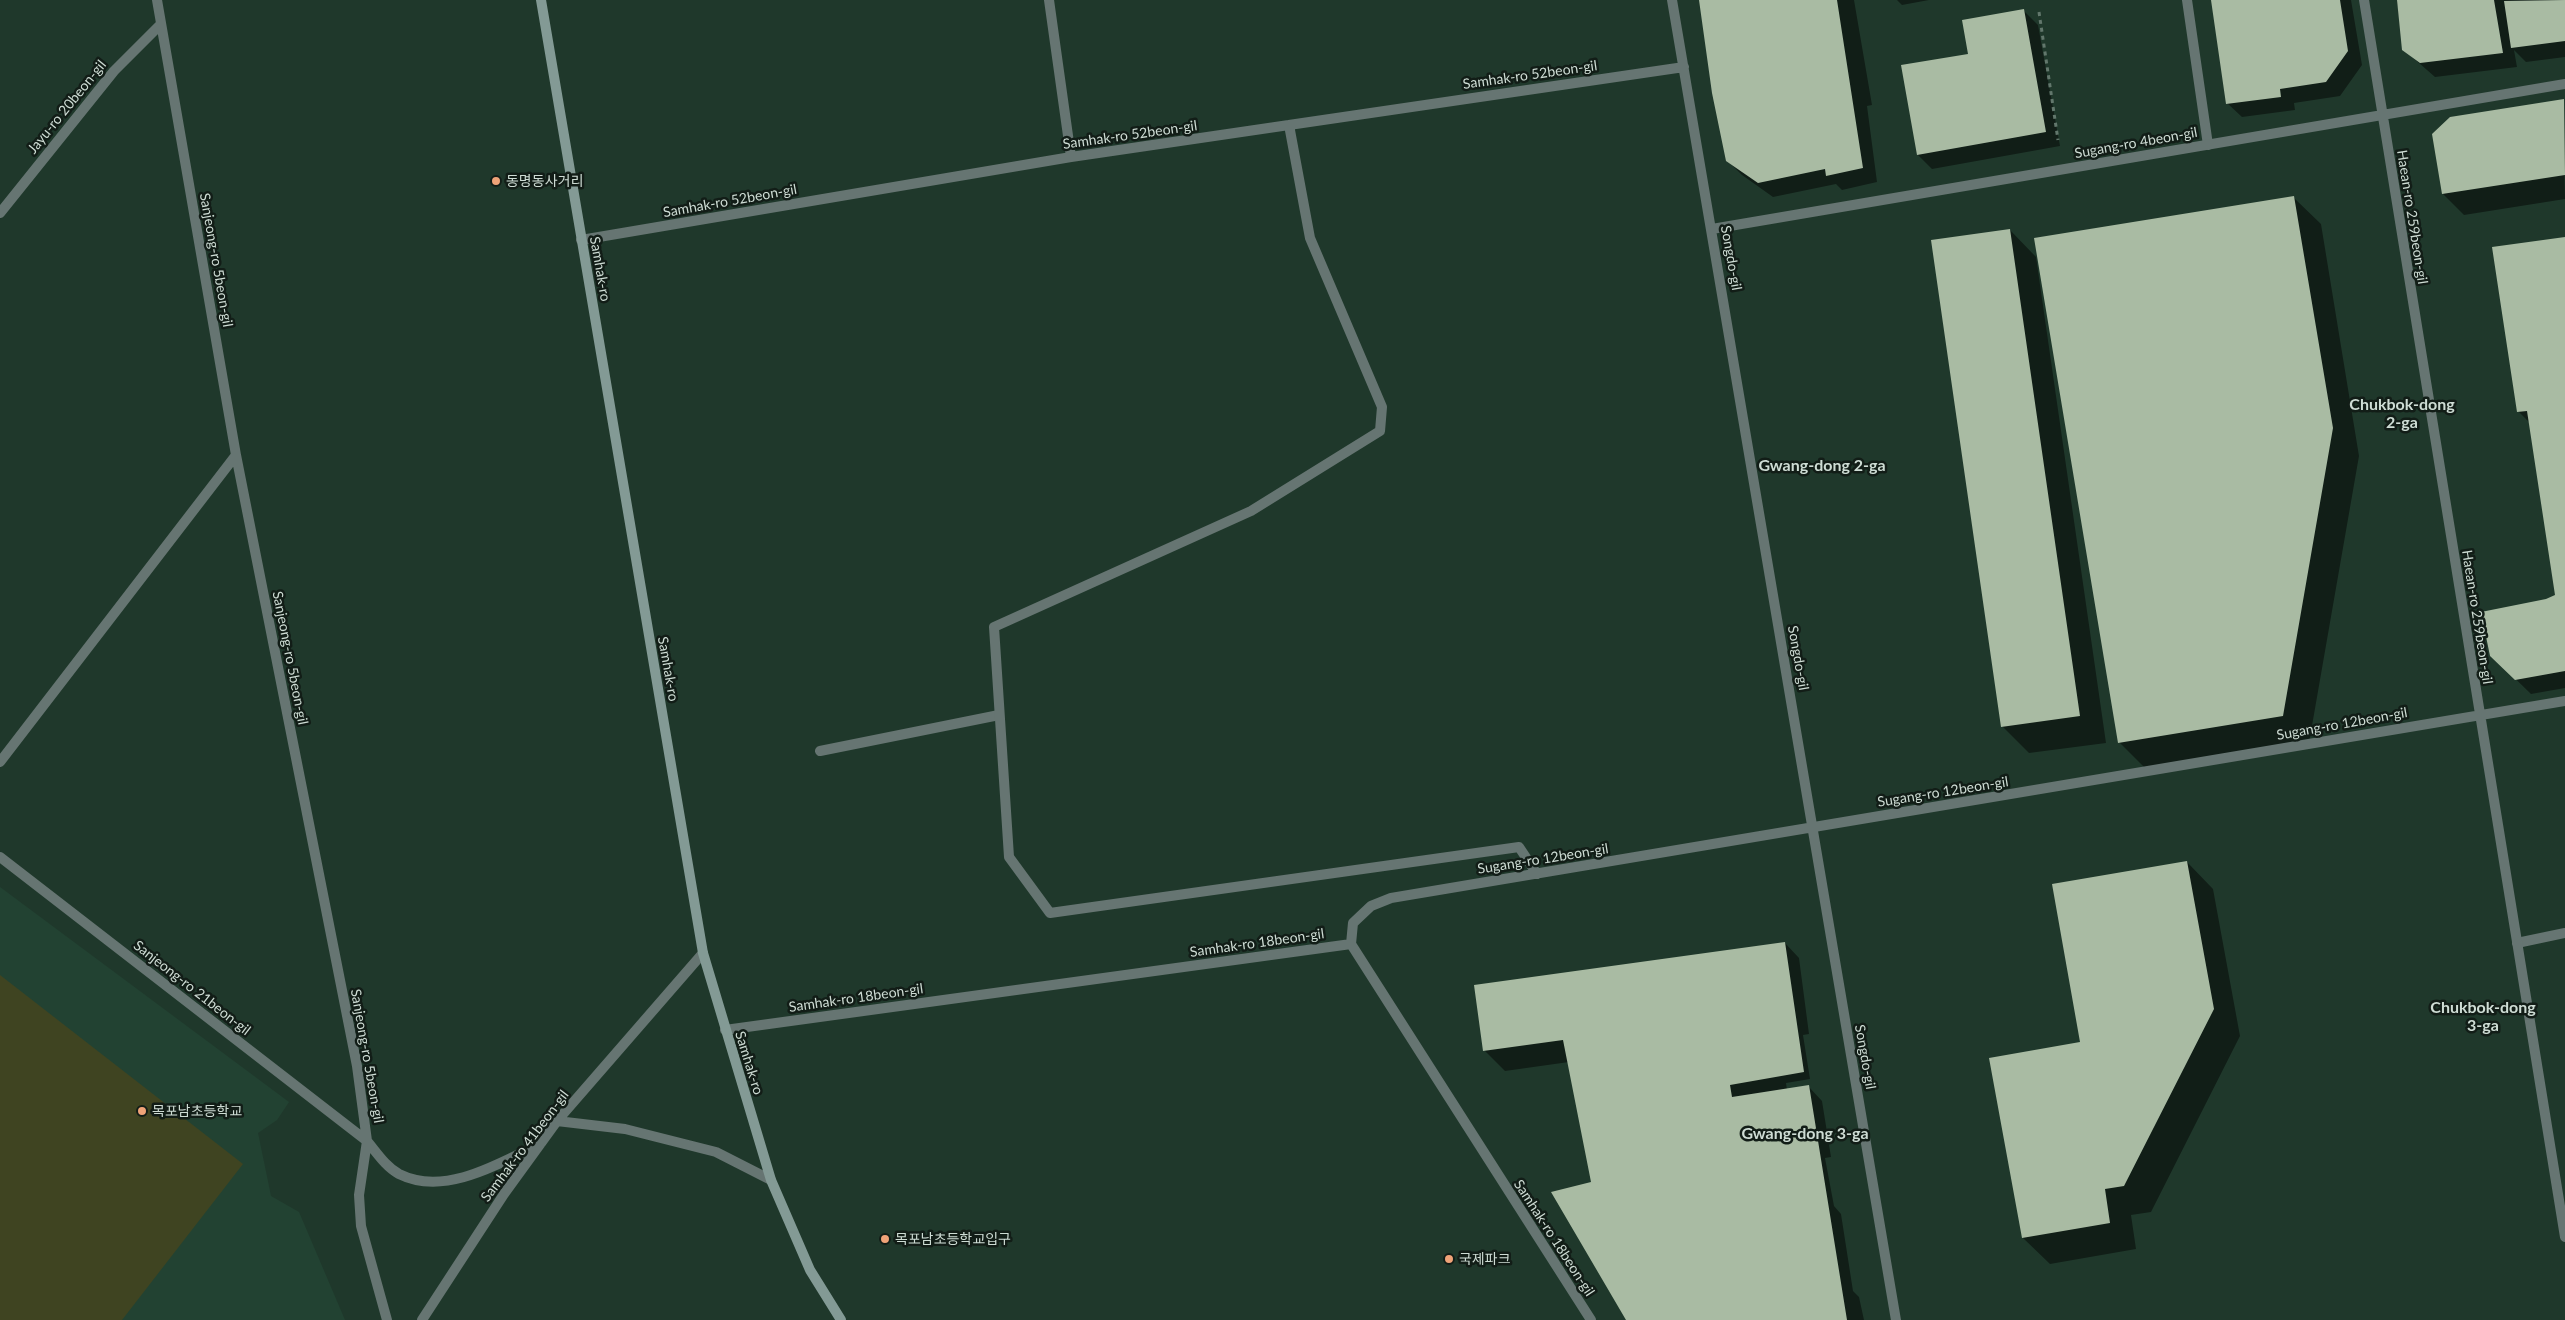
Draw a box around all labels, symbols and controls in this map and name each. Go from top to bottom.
street label: Jayu-ro 20beon-gil [24,57,110,157]
street label: Samhak-ro 52beon-gil [1462,57,1598,93]
street label: Samhak-ro 52beon-gil [1062,117,1198,153]
street label: Sugang-ro 4beon-gil [2073,124,2199,162]
street label: Haean-ro 259beon-gil [2393,149,2431,285]
place label: 동명동사거리 [506,173,583,189]
marker: 동명동사거리 [490,175,502,187]
street label: Samhak-ro 52beon-gil [662,181,798,221]
street label: Sanjeong-ro 5beon-gil [196,192,236,328]
street label: Songdo-gil [1717,224,1745,292]
street label: Samhak-ro [586,235,614,303]
district label: Chukbok-dong 2-ga [2349,395,2455,433]
district label: Gwang-dong 2-ga [1758,456,1886,476]
street label: Haean-ro 259beon-gil [2458,549,2496,685]
street label: Sanjeong-ro 5beon-gil [269,590,311,726]
street label: Songdo-gil [1784,624,1812,692]
street label: Samhak-ro [654,635,682,703]
street label: Sugang-ro 12beon-gil [2275,704,2409,744]
street label: Sugang-ro 12beon-gil [1876,773,2010,811]
street label: Sugang-ro 12beon-gil [1476,840,1610,878]
street label: Samhak-ro 18beon-gil [1189,925,1325,961]
street label: Sanjeong-ro 21beon-gil [130,937,254,1039]
street label: Samhak-ro 18beon-gil [788,980,924,1016]
street label: Sanjeong-ro 5beon-gil [347,988,387,1124]
district label: Chukbok-dong 3-ga [2430,998,2536,1036]
street label: Songdo-gil [1851,1023,1879,1091]
street label: Samhak-ro [731,1029,767,1097]
street label: Samhak-ro 41beon-gil [478,1087,572,1205]
place label: 목포남초등학교 [152,1103,242,1119]
marker: 목포남초등학교 [136,1105,148,1117]
district label: Gwang-dong 3-ga [1741,1124,1869,1144]
street label: Samhak-ro 18beon-gil [1510,1177,1598,1299]
place label: 목포남초등학교입구 [895,1231,1011,1247]
marker: 목포남초등학교입구 [879,1233,891,1245]
place label: 국제파크 [1459,1251,1511,1267]
marker: 국제파크 [1443,1253,1455,1265]

